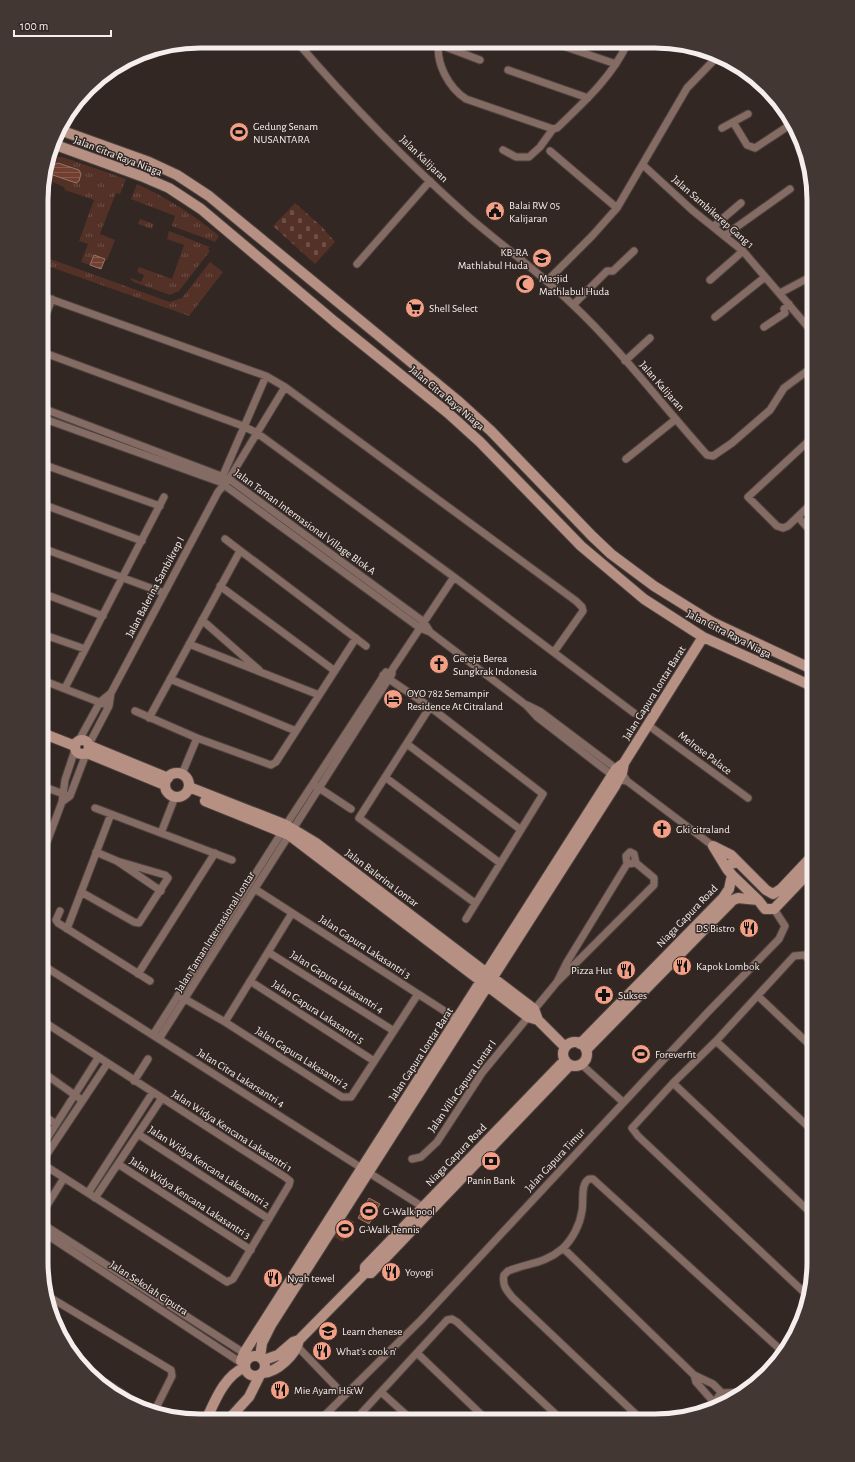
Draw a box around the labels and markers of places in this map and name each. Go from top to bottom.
sports icon: Gedung Senam NUSANTARA [228,121,250,143]
place label: Gedung Senam NUSANTARA [253,121,318,145]
public building icon: Balai RW 05 Kalijaran [484,200,506,222]
place label: Balai RW 05 Kalijaran [509,200,561,224]
place label: KB-RA Mathlabul Huda [458,247,529,271]
school or university icon: KB-RA Mathlabul Huda [531,247,553,269]
mosque icon: Masjid Mathlabul Huda [514,273,536,295]
place label: Masjid Mathlabul Huda [539,273,609,297]
supermarket icon: Shell Select [404,297,426,319]
place label: Shell Select [429,303,478,314]
church icon: Gereja Berea Sungkrak Indonesia [428,653,450,675]
place label: Gereja Berea Sungkrak Indonesia [453,653,537,677]
hotel icon: OYO 782 Semampir Residence At Citraland [382,688,404,710]
place label: OYO 782 Semampir Residence At Citraland [407,688,503,712]
church icon: Gki citraland [651,818,673,840]
place label: Gki citraland [676,824,730,835]
restaurant icon: DS Bistro [738,917,760,939]
place label: DS Bistro [696,923,735,934]
restaurant icon: Kapok Lombok [671,955,693,977]
restaurant icon: Pizza Hut [615,959,637,981]
place label: Kapok Lombok [696,961,759,972]
place label: Pizza Hut [571,965,612,976]
pharmacy icon: Sukses [593,984,615,1006]
place label: Sukses [618,990,647,1001]
sports icon: Foreverfit [630,1043,652,1065]
place label: Foreverfit [655,1049,697,1060]
bank icon: Panin Bank [480,1150,502,1172]
place label: Panin Bank [467,1175,515,1186]
sports icon: G-Walk pool [358,1200,380,1222]
place label: G-Walk pool [383,1206,435,1217]
sports icon: G-Walk Tennis [334,1218,356,1240]
place label: G-Walk Tennis [359,1224,420,1235]
restaurant icon: Yoyogi [380,1261,402,1283]
restaurant icon: Nyah tewel [262,1267,284,1289]
place label: Yoyogi [405,1267,433,1278]
place label: Nyah tewel [287,1273,335,1284]
school or university icon: Learn chenese [317,1320,339,1342]
place label: Learn chenese [342,1326,402,1337]
restaurant icon: What's cook n' [311,1340,333,1362]
place label: What's cook n' [336,1346,397,1357]
restaurant icon: Mie Ayam H&W [269,1379,291,1401]
place label: Mie Ayam H&W [294,1385,364,1396]

